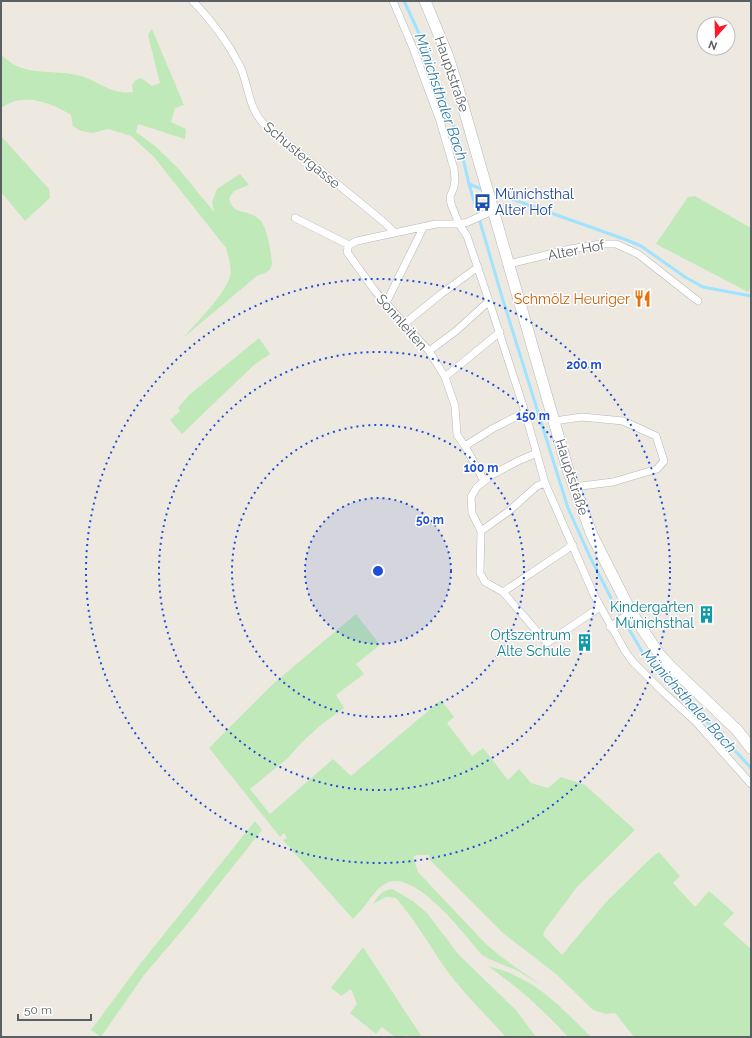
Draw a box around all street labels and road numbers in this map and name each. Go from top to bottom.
street label: Hauptstraße [432,34,472,114]
street label: Schustergasse [260,118,344,192]
street label: Alter Hof [546,236,607,263]
street label: Sonnleiten [373,291,431,353]
street label: Hauptstraße [552,437,592,517]

